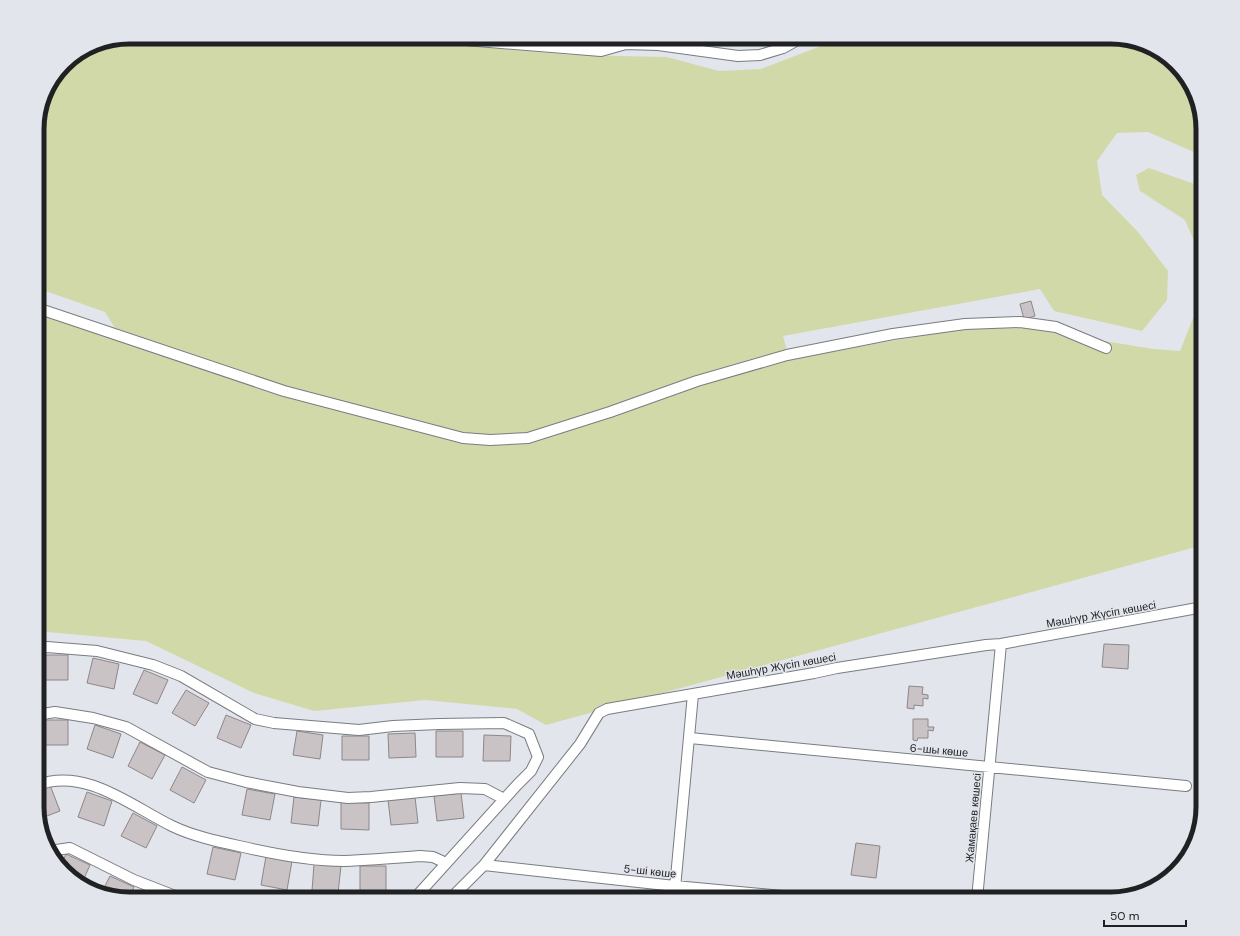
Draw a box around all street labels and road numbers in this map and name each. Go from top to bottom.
street label: Мәшhүр Жүсіп көшесі [1045,597,1157,631]
street label: Мәшhүр Жүсіп көшесі [725,649,837,683]
street label: 6-шы көше [909,740,969,760]
street label: Жамақаев көшесі [962,773,984,863]
street label: 5-ші көше [623,861,677,881]

